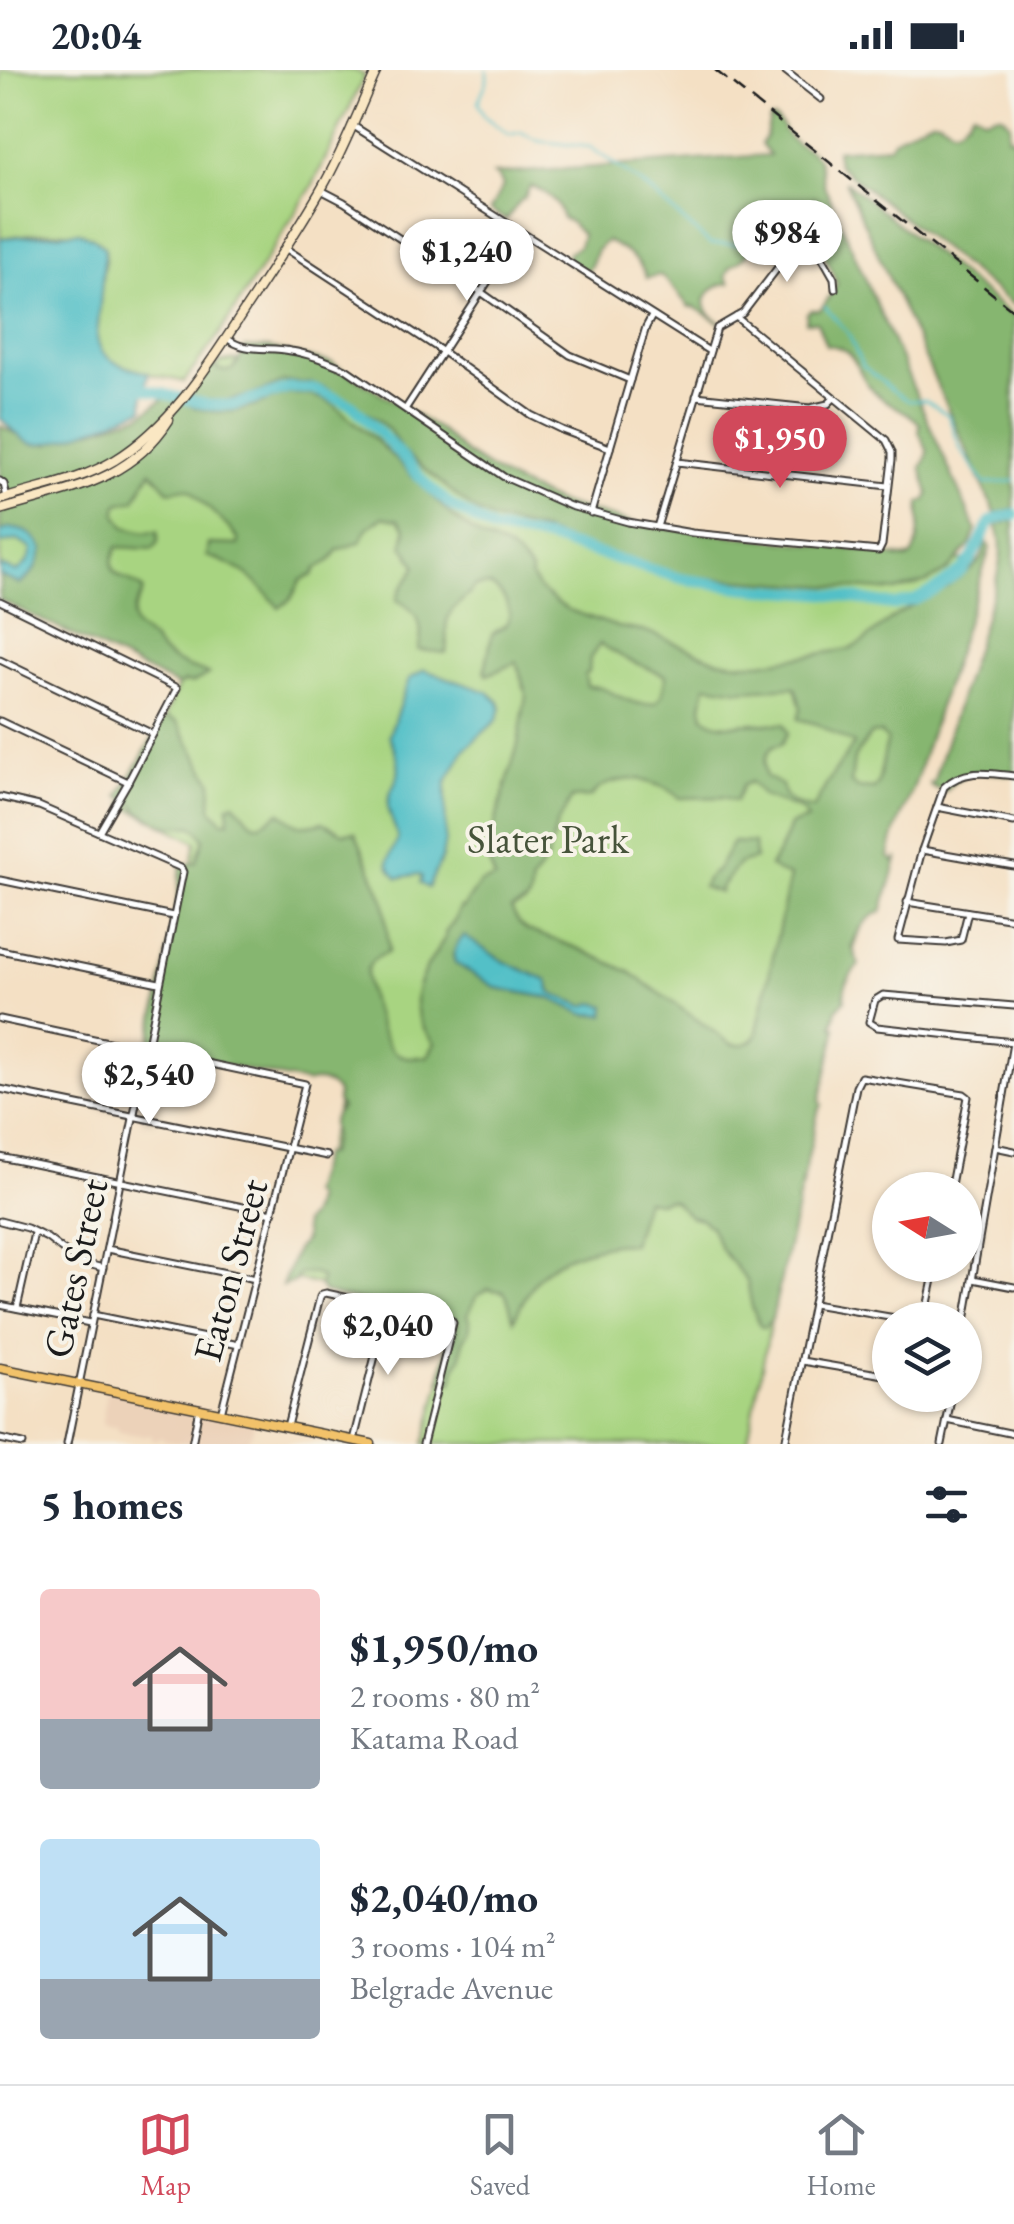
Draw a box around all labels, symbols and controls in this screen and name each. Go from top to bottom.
text: 20:04 [50,11,141,60]
pin: $984 [728,200,846,285]
text: $984 [754,211,820,253]
pin: $1,240 [386,219,548,304]
text: $1,240 [422,230,512,272]
pin: $1,950 [699,406,861,491]
text: $1,950 [735,417,825,459]
park label: Slater Park [467,813,630,865]
pin: $2,540 [68,1042,230,1127]
text: $2,540 [104,1053,194,1095]
north arrow [872,1172,982,1282]
map controls [872,1172,982,1412]
street label: Gates Street [31,1173,119,1362]
street label: Eaton Street [181,1173,279,1367]
pin: $2,040 [307,1293,469,1378]
button: layers [872,1302,982,1412]
text: $2,040 [343,1304,433,1346]
text: 5 homes [40,1477,183,1532]
icon: filters [919,1477,974,1532]
text: $1,950/mo [350,1620,538,1675]
icon: home [120,1629,240,1749]
text: 2 rooms · 80 m² [350,1675,540,1717]
text: Katama Road [350,1717,518,1759]
text: $2,040/mo [350,1870,538,1925]
icon: home [120,1879,240,1999]
text: 3 rooms · 104 m² [350,1925,556,1967]
text: Belgrade Avenue [350,1967,553,2009]
tab: Map [138,2107,193,2203]
tab: Saved [470,2107,530,2203]
tab: Home [806,2107,876,2203]

